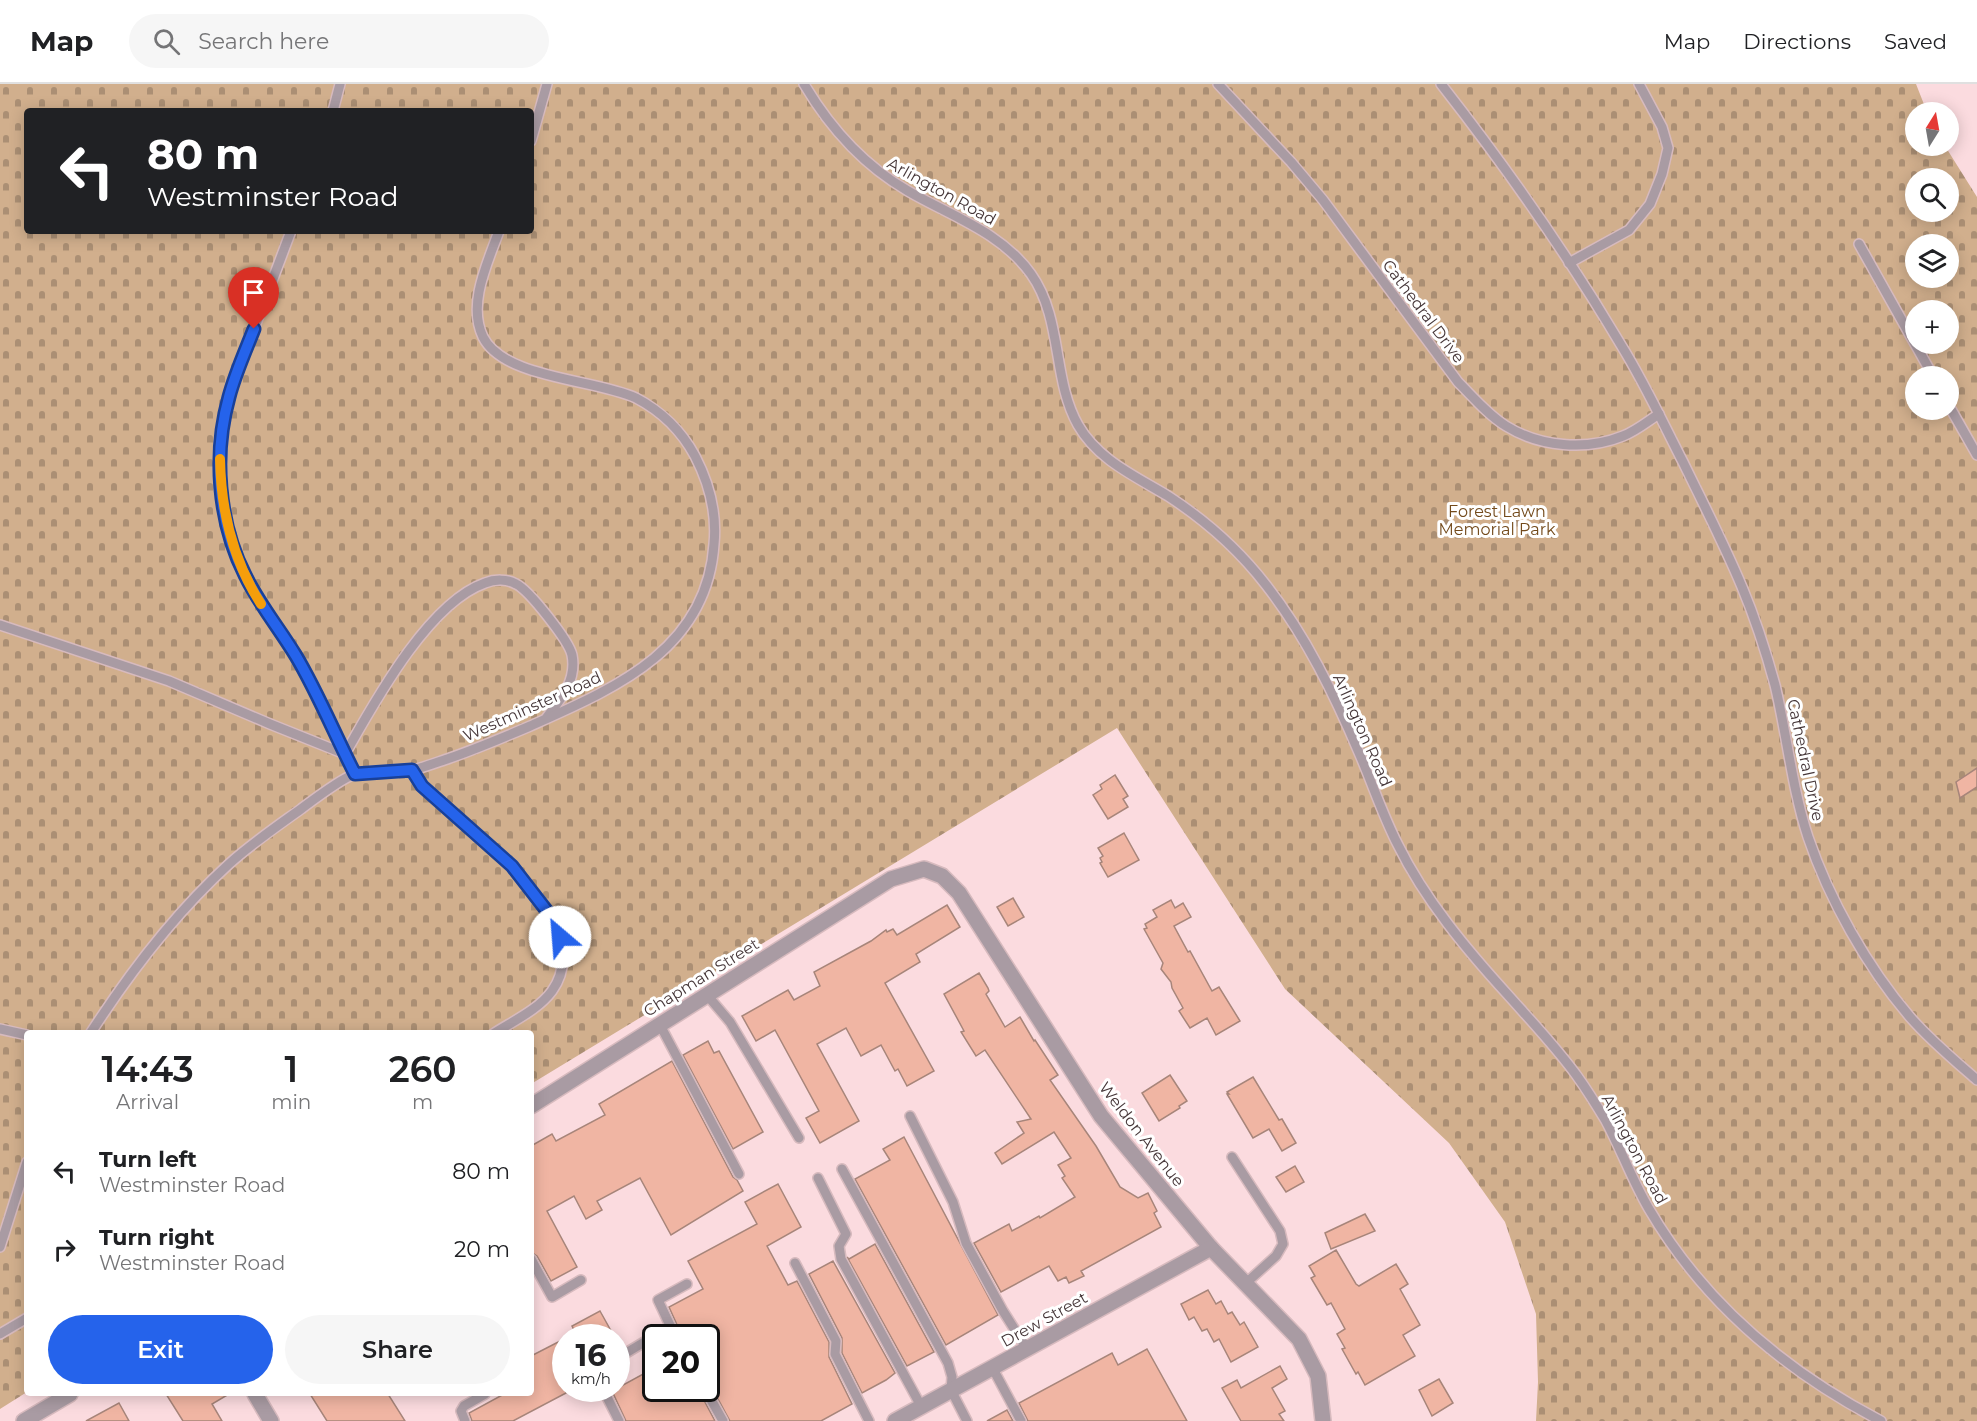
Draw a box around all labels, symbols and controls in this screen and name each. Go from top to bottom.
search box [129,14,549,68]
text: Map [30,24,93,58]
icon: search [150,25,183,58]
text: Search here [198,28,329,55]
text: Map [1664,29,1710,54]
text: Directions [1743,29,1851,54]
text: Saved [1884,29,1947,54]
north arrow [1905,102,1959,156]
map controls [1905,102,1959,420]
text: 80 m [147,128,259,180]
icon: left [48,132,126,210]
street label: Arlington Road [884,154,999,229]
button: search [1905,168,1959,222]
text: Westminster Road [147,180,399,213]
button: layers [1905,234,1959,288]
street label: Cathedral Drive [1379,256,1469,367]
pin [228,267,279,329]
icon: arrive [237,276,270,309]
button: + [1905,300,1959,354]
button: − [1905,366,1959,420]
park label: Forest Lawn Memorial Park [1438,502,1556,539]
street label: Westminster Road [460,667,604,745]
street label: Arlington Road [1329,671,1396,789]
street label: Cathedral Drive [1783,697,1828,823]
position arrow [528,905,592,969]
street label: Chapman Street [640,934,763,1021]
text: 14:43 [101,1047,194,1091]
text: 1 [284,1047,298,1091]
text: 260 [389,1047,457,1091]
street label: Weldon Avenue [1095,1078,1188,1190]
text: Arrival [116,1090,179,1114]
text: min [271,1090,311,1114]
text: m [412,1090,433,1114]
street label: Arlington Road [1598,1091,1671,1207]
text: Turn left [99,1146,197,1173]
icon: left [48,1155,81,1188]
text: 80 m [452,1158,510,1185]
text: Westminster Road [99,1173,285,1197]
text: Turn right [99,1224,214,1251]
icon: right [48,1233,81,1266]
text: 20 m [454,1236,510,1263]
text: Westminster Road [99,1251,285,1275]
street label: Drew Street [998,1288,1091,1351]
button: Exit [48,1315,273,1384]
button: Share [285,1315,510,1384]
speed limit sign: 20 [642,1324,720,1402]
text: 16 [576,1337,606,1374]
text: km/h [571,1369,611,1388]

